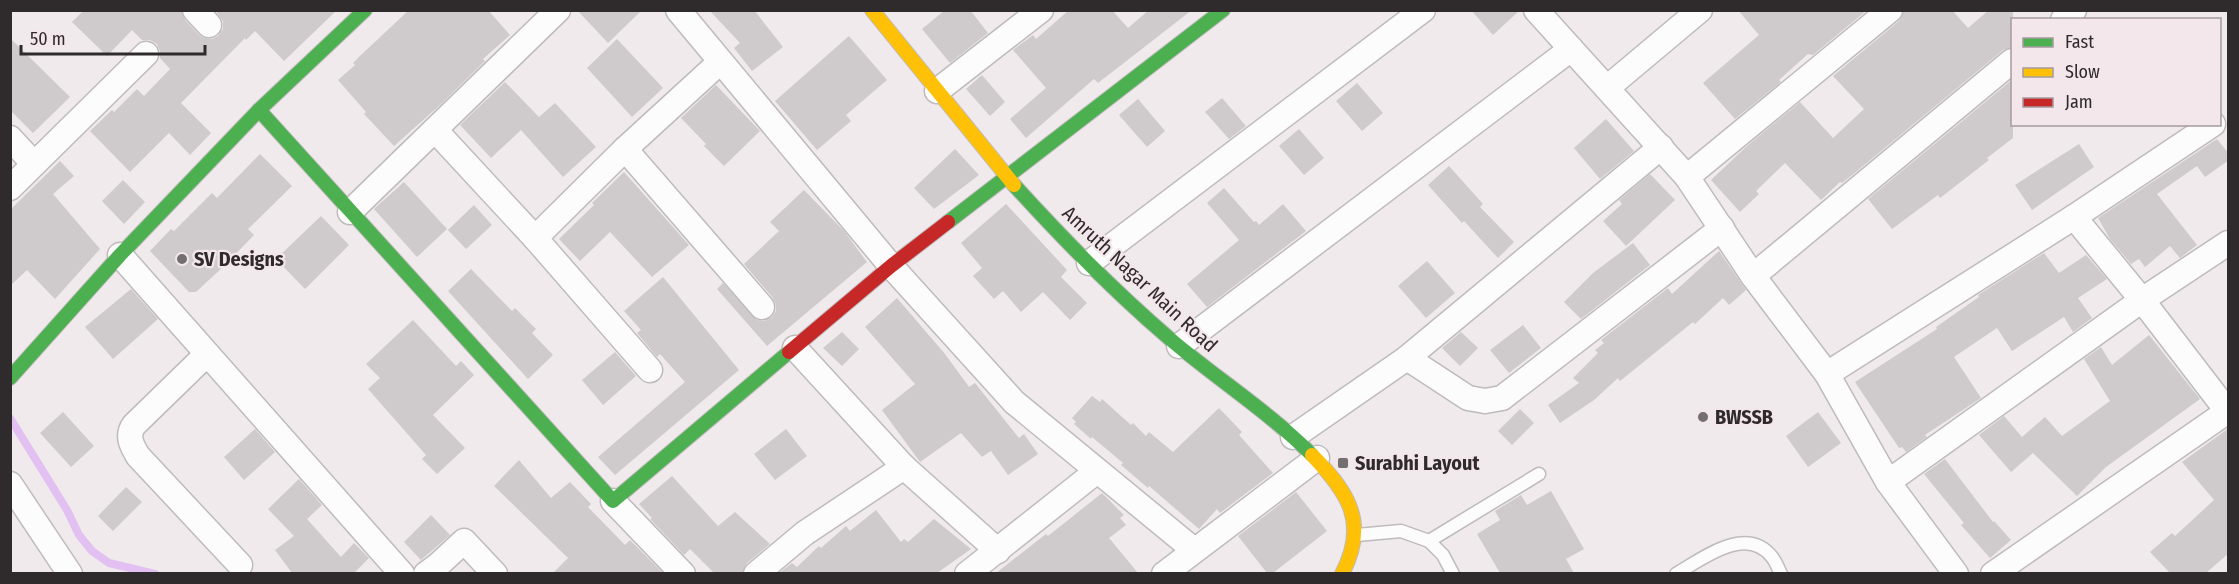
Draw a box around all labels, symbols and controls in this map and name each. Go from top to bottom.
scale bar [21,18,206,56]
legend [2011,18,2221,126]
text: 50 m [30,28,66,50]
text: Fast [2065,31,2094,53]
text: Slow [2065,61,2100,83]
text: Jam [2065,91,2093,113]
street label: Amruth Nagar Main Road [1058,201,1222,357]
place label: SV Designs [194,247,284,271]
marker: SV Designs [175,252,189,266]
place label: BWSSB [1715,405,1773,429]
marker: BWSSB [1696,410,1710,424]
place label: Surabhi Layout [1355,451,1480,475]
marker: Surabhi Layout [1336,456,1350,470]

